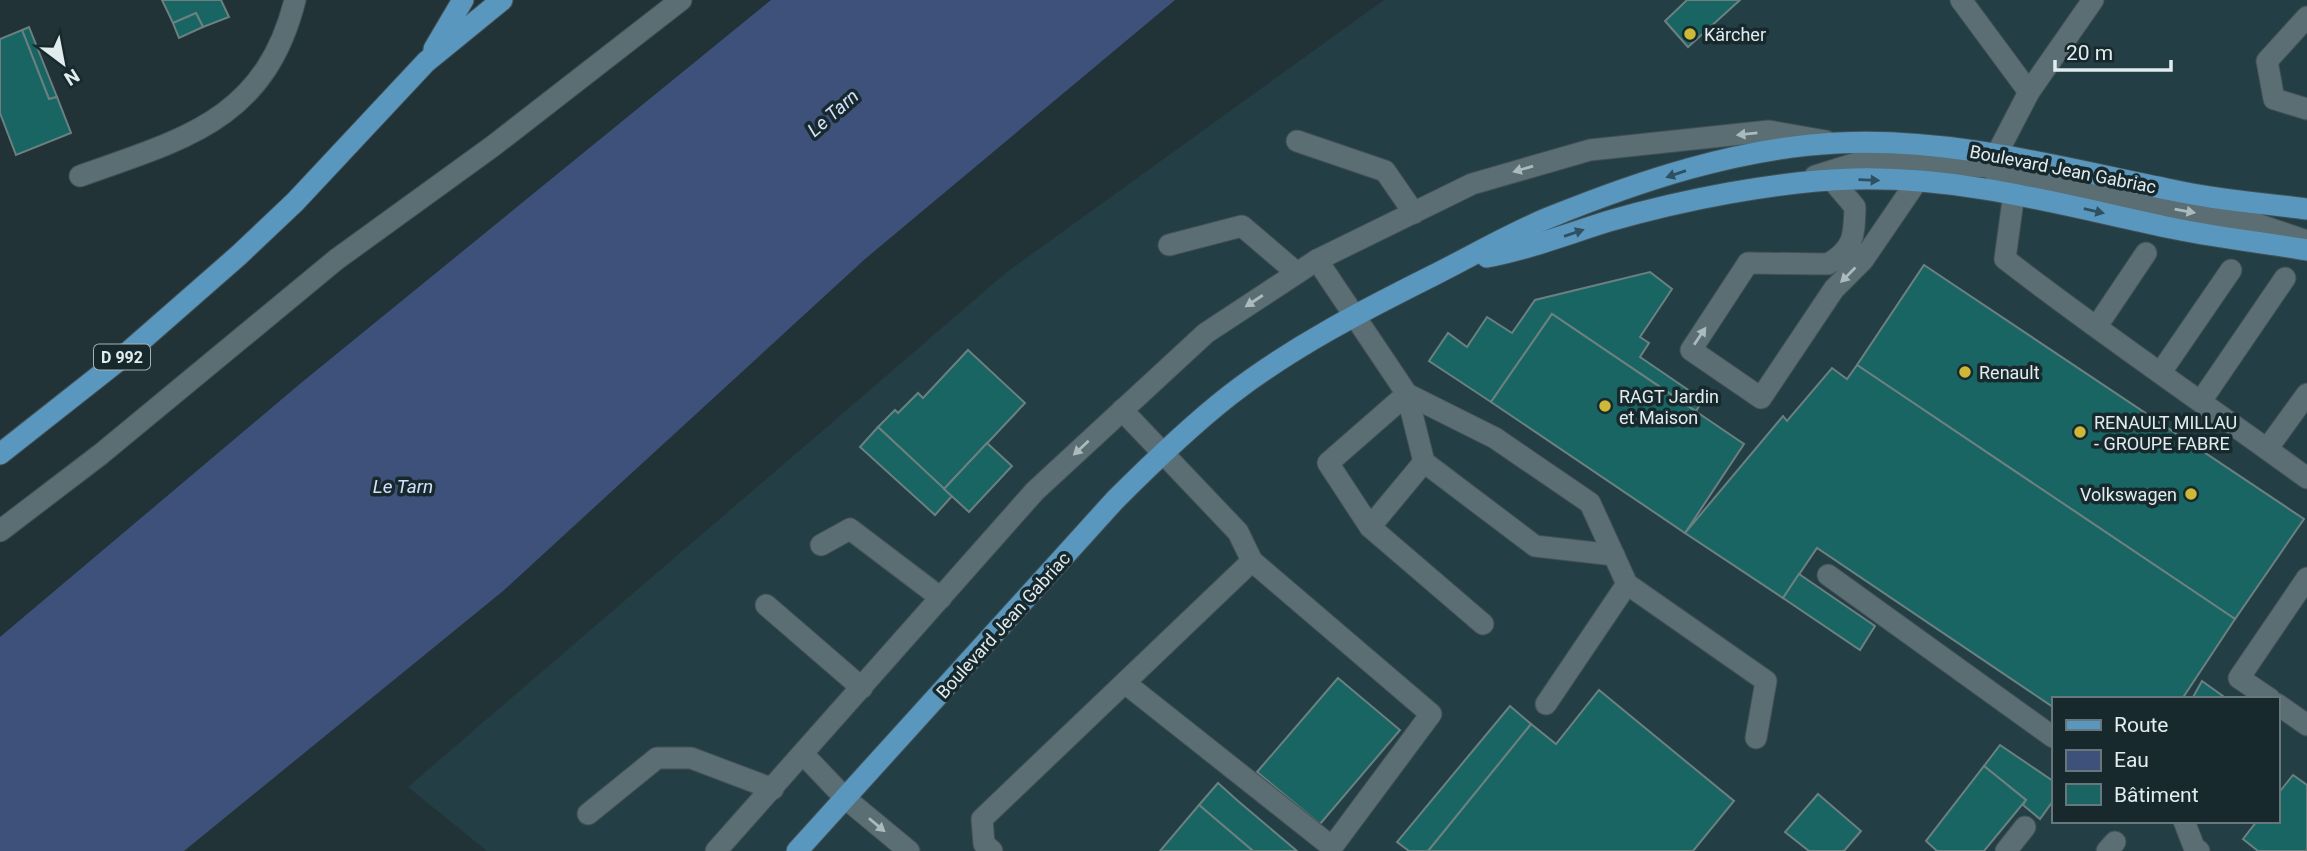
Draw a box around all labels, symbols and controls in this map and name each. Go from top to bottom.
place label: Kärcher [1704,24,1766,45]
marker: Kärcher [1682,26,1698,42]
north arrow [28,28,98,98]
scale bar [2055,28,2170,72]
text: 20 m [2066,41,2113,65]
text: N [60,64,84,90]
water label: Le Tarn [803,85,863,141]
one-way arrow [1736,128,1758,139]
street label: Boulevard Jean Gabriac [1968,141,2158,197]
one-way arrow [1512,165,1533,175]
one-way arrow [1665,168,1686,179]
one-way arrow [1859,174,1881,185]
one-way arrow [2083,205,2105,216]
one-way arrow [2174,206,2196,217]
one-way arrow [1564,227,1585,238]
one-way arrow [1840,266,1856,283]
one-way arrow [1244,295,1264,308]
one-way arrow [1693,327,1707,345]
road number: D 992 [94,344,150,370]
place label: Renault [1979,362,2040,383]
marker: Renault [1957,364,1973,380]
place label: RAGT Jardin et Maison [1619,386,1719,428]
marker: RAGT Jardin et Maison [1597,398,1613,414]
place label: RENAULT MILLAU - GROUPE FABRE [2094,412,2237,454]
marker: RENAULT MILLAU - GROUPE FABRE [2072,424,2088,440]
one-way arrow [1073,440,1090,456]
water label: Le Tarn [373,475,433,498]
place label: Volkswagen [2080,484,2177,505]
marker: Volkswagen [2183,486,2199,502]
street label: Boulevard Jean Gabriac [932,547,1074,703]
legend [2052,697,2279,823]
text: Route [2114,713,2169,737]
text: Eau [2114,748,2149,772]
text: Bâtiment [2114,783,2199,807]
one-way arrow [868,817,886,832]

